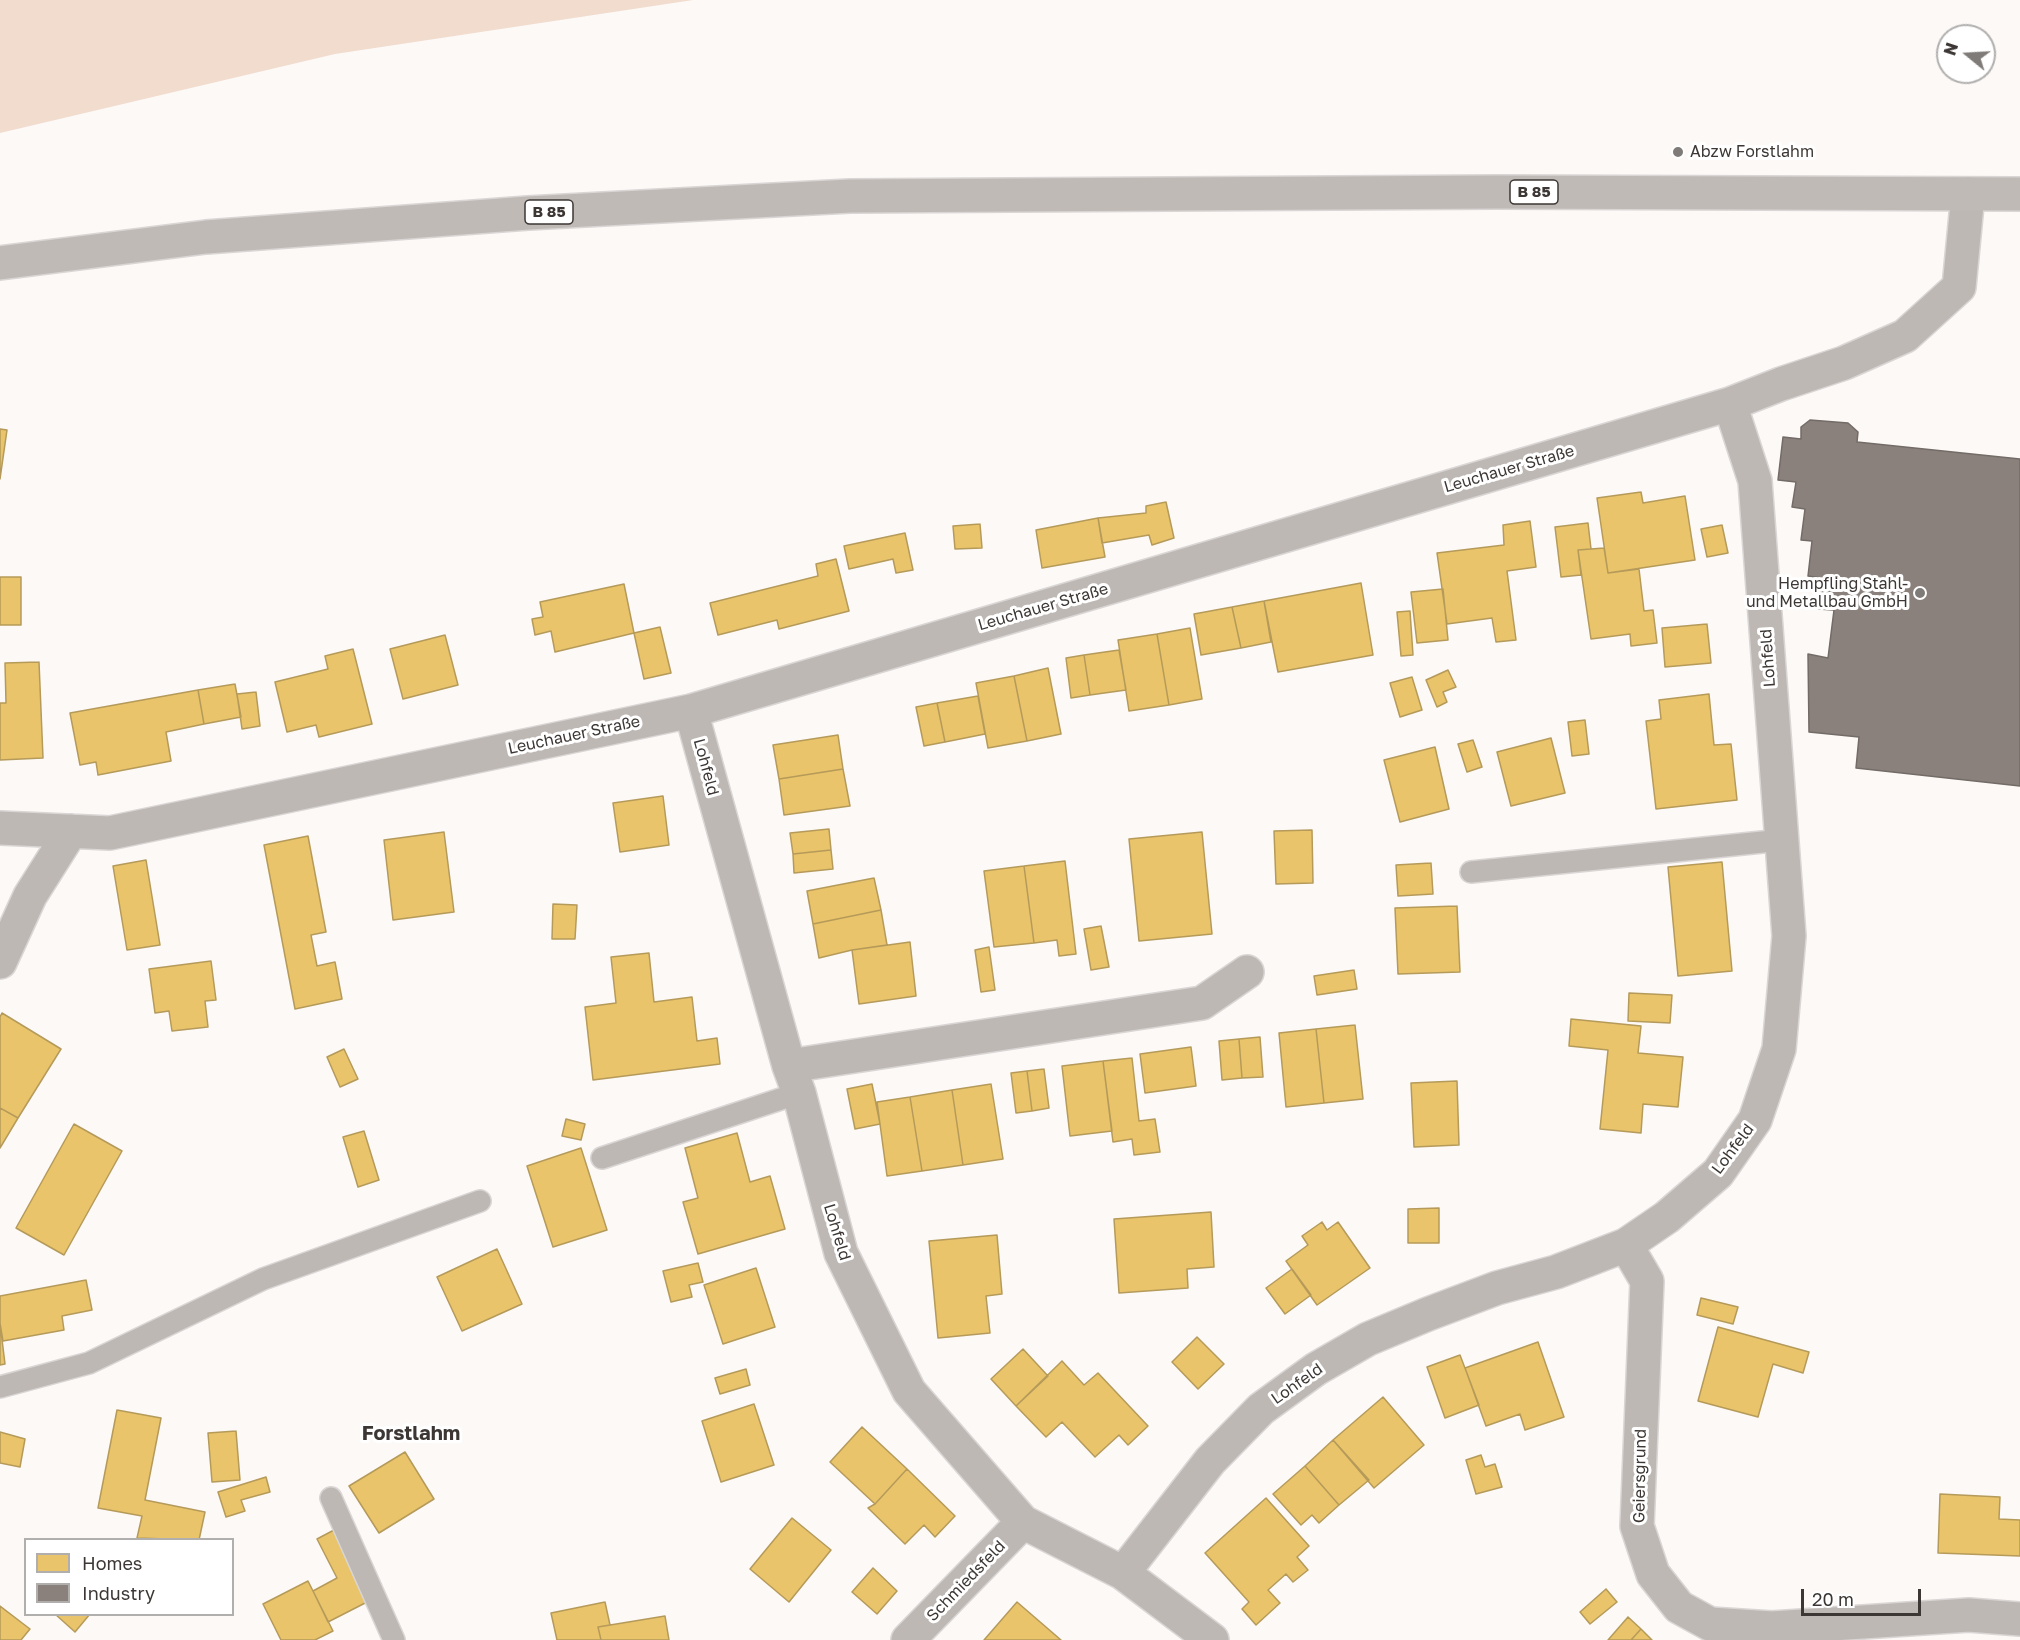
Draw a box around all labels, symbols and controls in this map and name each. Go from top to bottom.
north arrow [1936,24,1996,84]
text: N [1939,40,1962,58]
place label: Abzw Forstlahm [1690,142,1814,162]
marker: Abzw Forstlahm [1671,145,1685,159]
road number: B 85 [1510,180,1558,204]
road number: B 85 [525,200,573,224]
street label: Leuchauer Straße [1442,441,1576,497]
place label: Hempfling Stahl- und Metallbau GmbH [1746,574,1908,612]
street label: Leuchauer Straße [976,579,1110,635]
marker: Hempfling Stahl- und Metallbau GmbH [1913,586,1927,600]
street label: Lohfeld [1756,628,1780,688]
street label: Leuchauer Straße [506,712,642,758]
street label: Lohfeld [689,736,723,798]
street label: Lohfeld [1708,1120,1758,1178]
street label: Lohfeld [819,1201,855,1263]
street label: Lohfeld [1268,1359,1326,1409]
district label: Forstlahm [362,1422,460,1446]
street label: Geiersgrund [1630,1429,1650,1523]
street label: Schmiedsfeld [923,1537,1009,1625]
legend [24,1538,234,1616]
text: Homes [82,1552,142,1574]
scale bar [1804,1577,1924,1615]
text: Industry [82,1582,155,1604]
text: 20 m [1812,1588,1854,1610]

